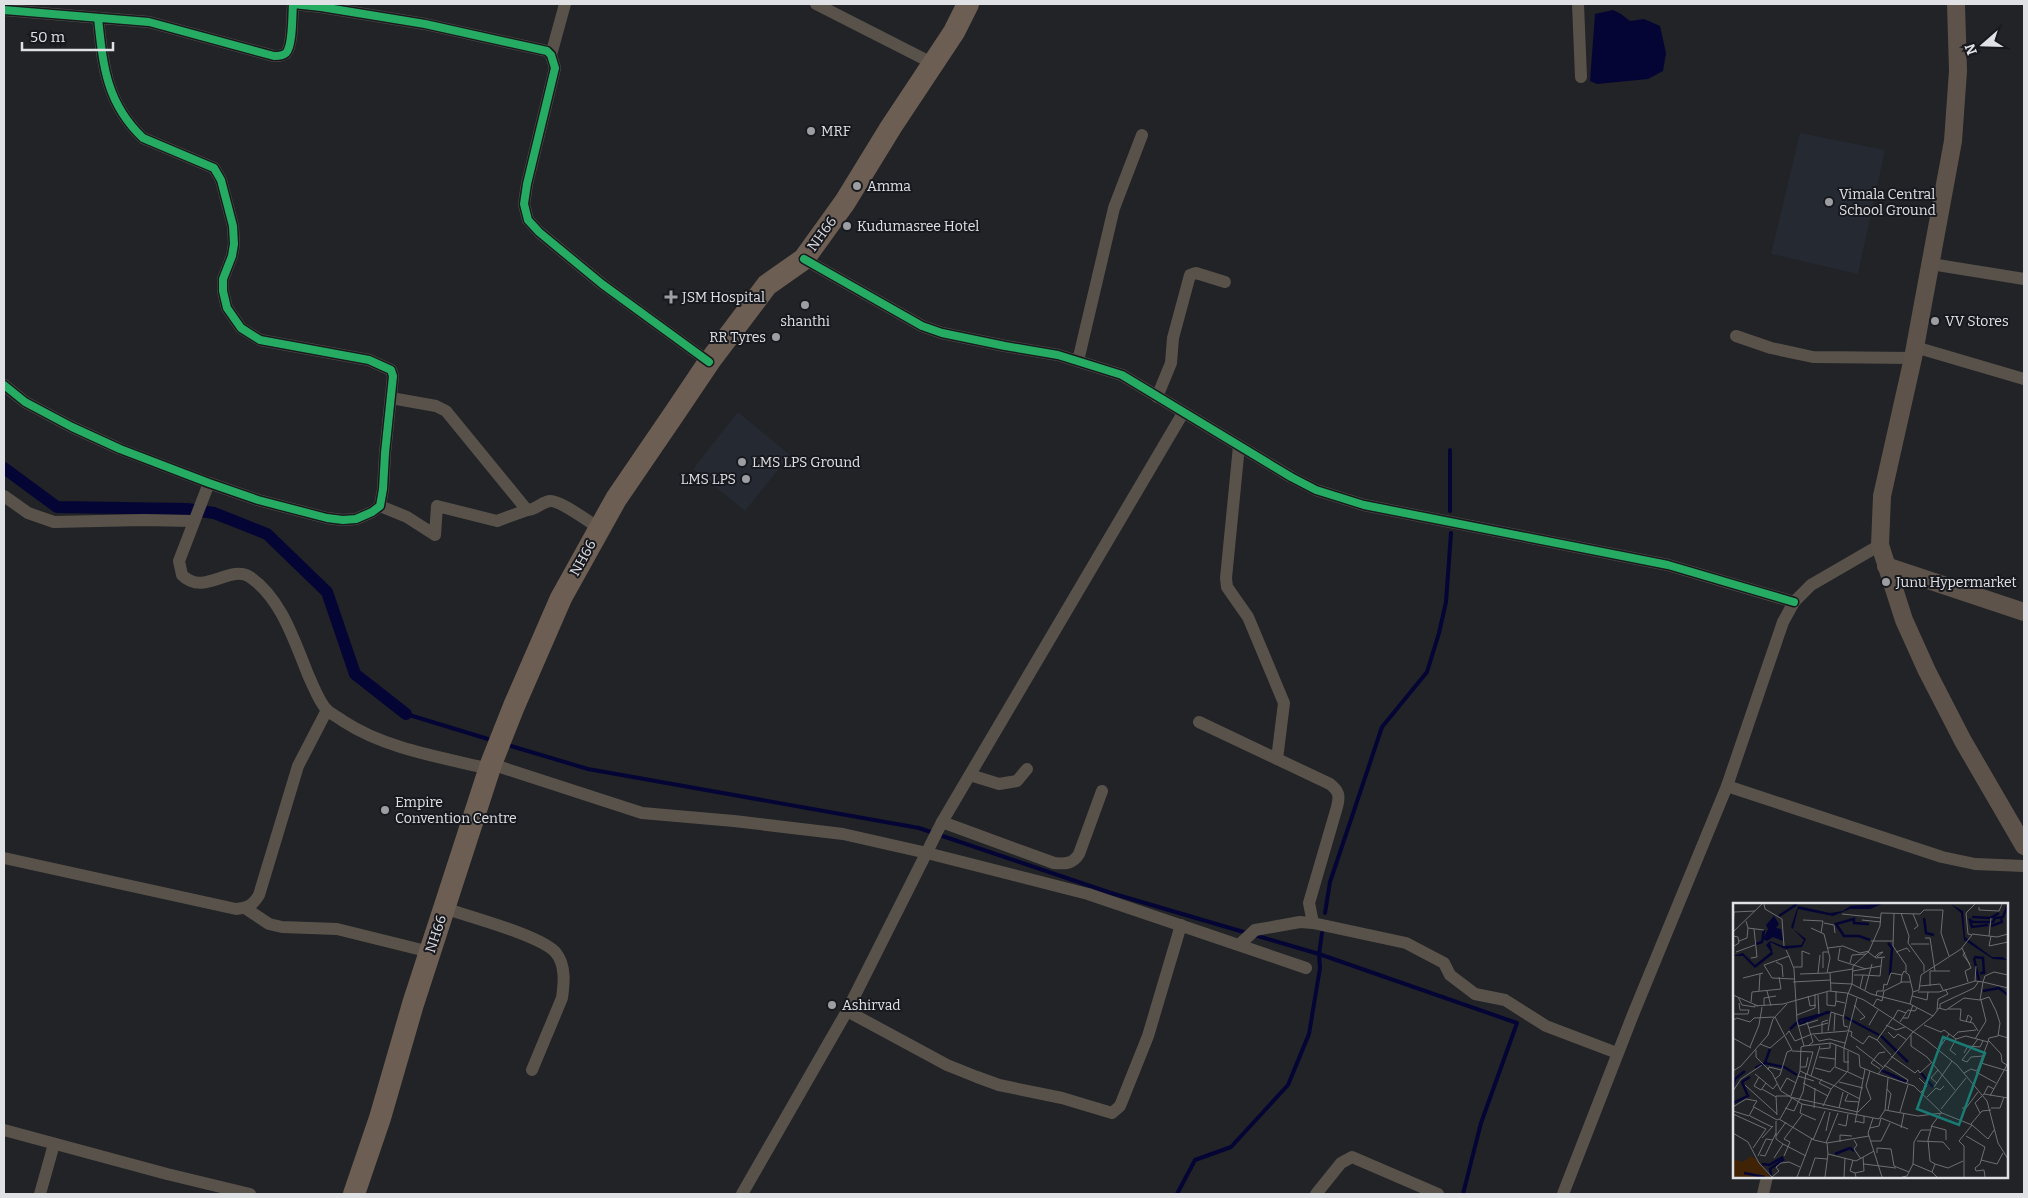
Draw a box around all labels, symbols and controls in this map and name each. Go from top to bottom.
scale bar [22,20,114,52]
north arrow [1958,20,2008,70]
text: 50 m [30,28,66,46]
text: N [1961,41,1981,57]
place label: MRF [821,123,851,140]
marker: MRF [805,125,817,137]
place label: Amma [867,178,911,195]
marker: Amma [851,180,863,192]
place label: Vimala Central School Ground [1839,186,1936,219]
marker: Vimala Central School Ground [1823,196,1835,208]
street label: NH66 [804,213,840,255]
place label: Kudumasree Hotel [857,218,979,235]
marker: Kudumasree Hotel [841,220,853,232]
place label: JSM Hospital [681,289,765,306]
marker: JSM Hospital [664,290,678,304]
marker: shanthi [799,299,811,311]
place label: shanthi [780,313,830,330]
place label: VV Stores [1945,313,2009,330]
marker: VV Stores [1929,315,1941,327]
place label: RR Tyres [709,329,766,346]
marker: RR Tyres [770,331,782,343]
place label: LMS LPS Ground [752,454,860,471]
marker: LMS LPS Ground [736,456,748,468]
place label: LMS LPS [681,471,736,488]
marker: LMS LPS [740,473,752,485]
street label: NH66 [566,537,600,579]
place label: Junu Hypermarket [1895,574,2017,591]
marker: Junu Hypermarket [1880,576,1892,588]
place label: Empire Convention Centre [395,794,517,827]
marker: Empire Convention Centre [379,804,391,816]
inset map [1733,903,2008,1178]
street label: NH66 [422,913,450,955]
place label: Ashirvad [842,997,901,1014]
marker: Ashirvad [826,999,838,1011]

